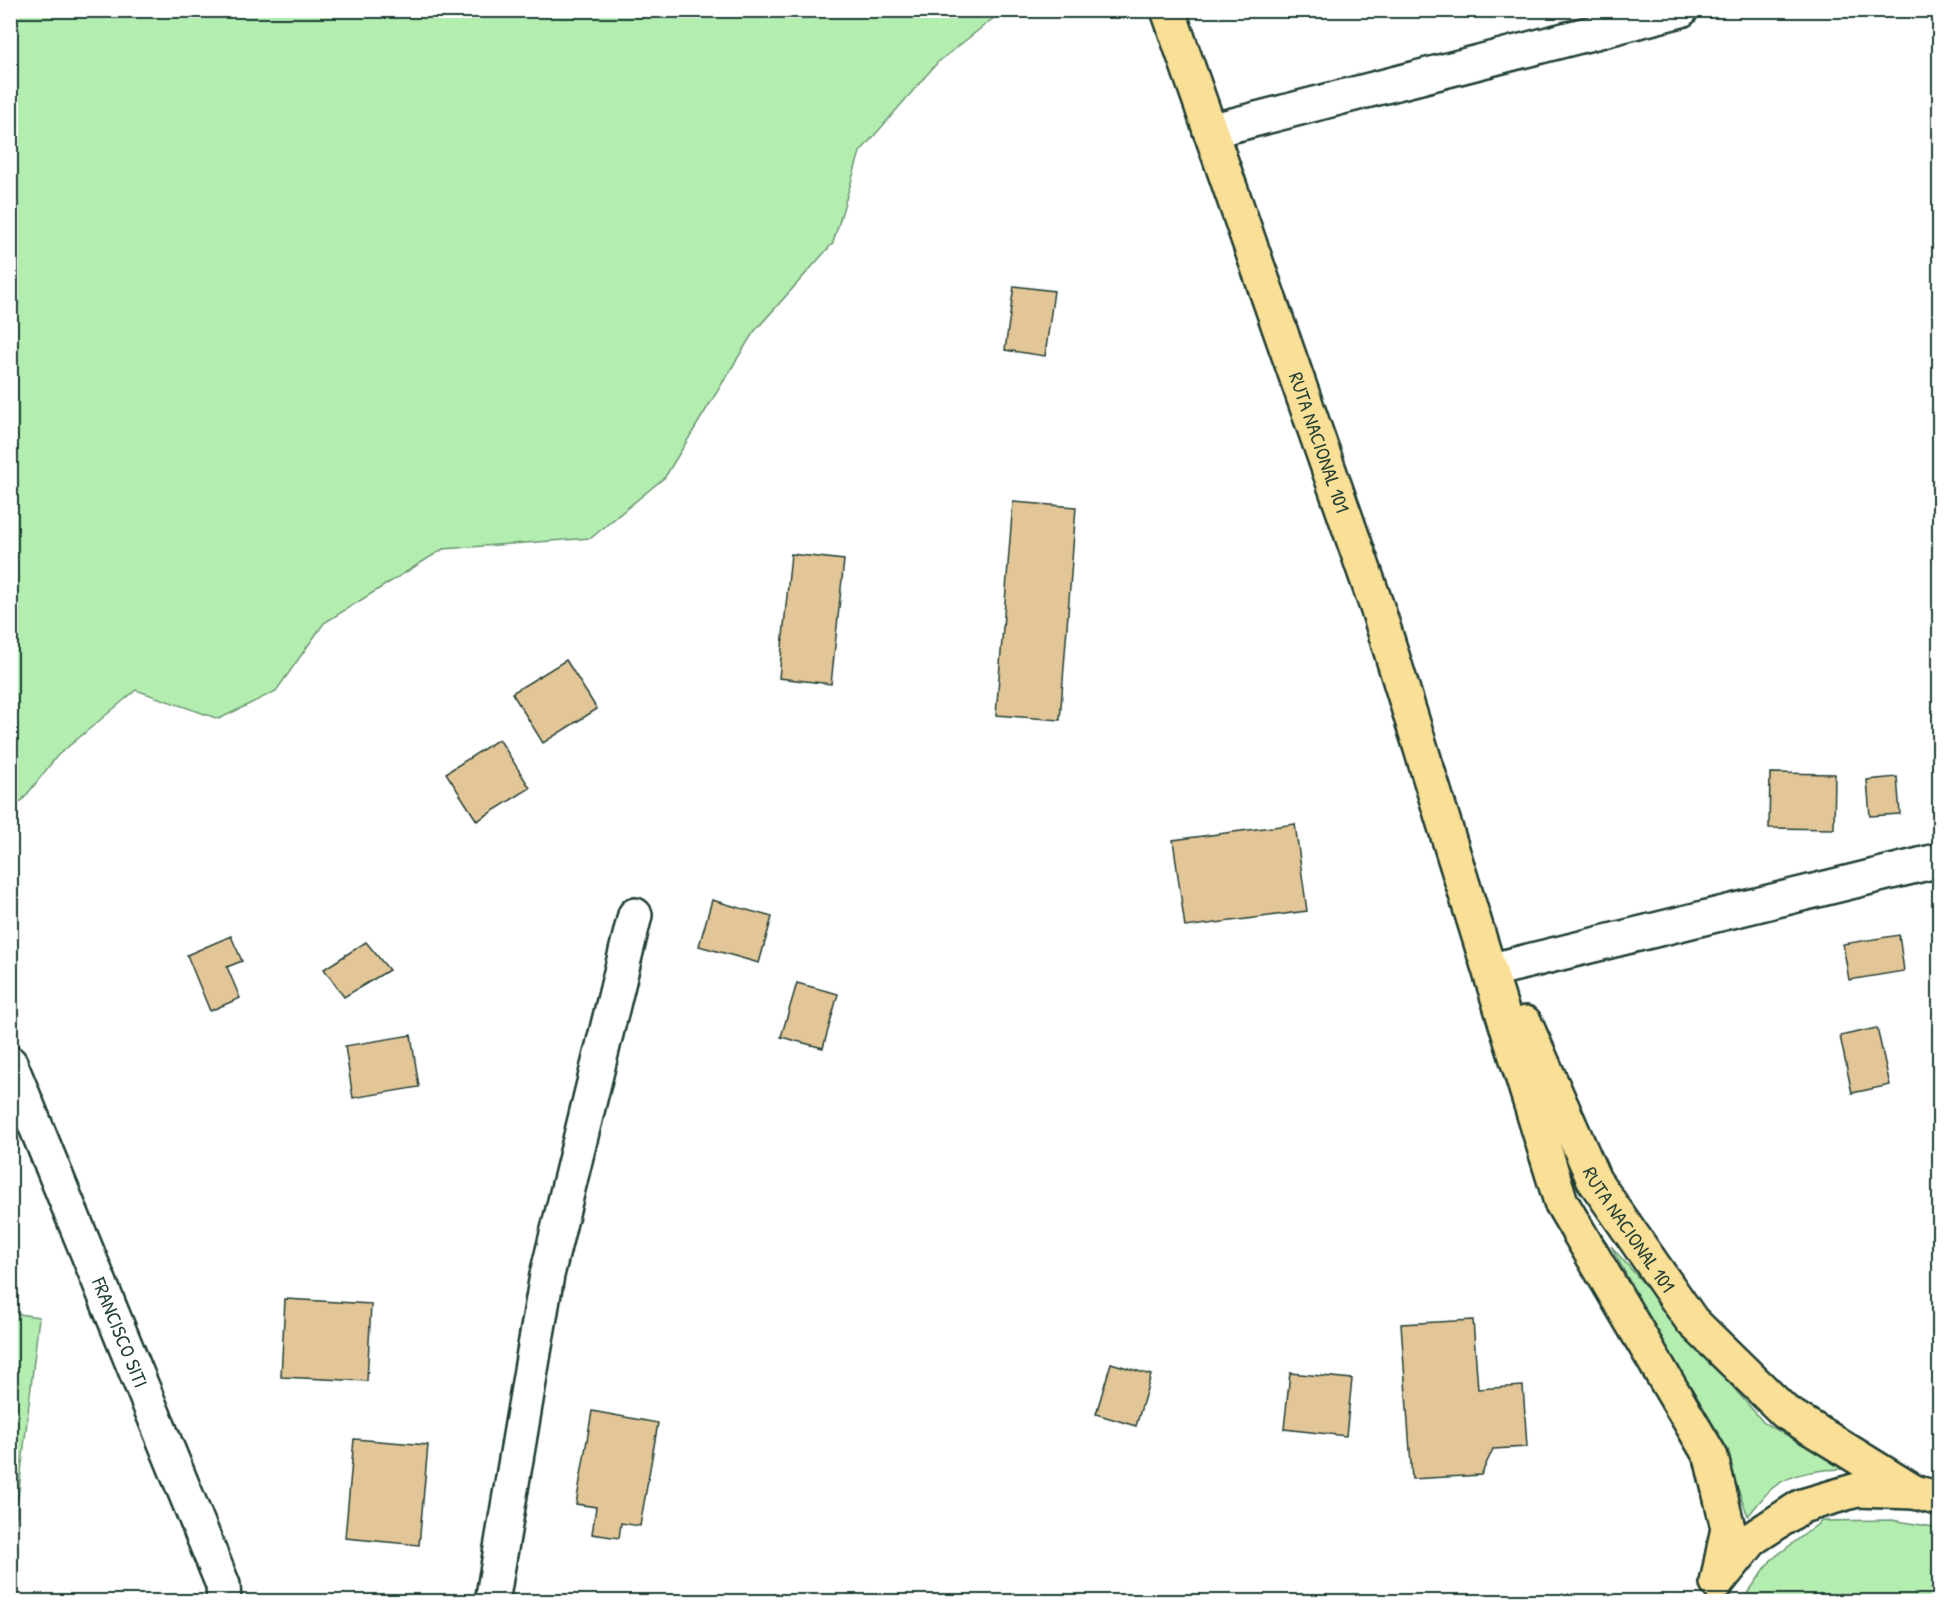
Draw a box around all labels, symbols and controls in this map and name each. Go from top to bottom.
street label: RUTA NACIONAL 101 [1283,368,1357,516]
street label: RUTA NACIONAL 101 [1577,1162,1682,1297]
street label: FRANCISCO SITI [86,1272,155,1391]

